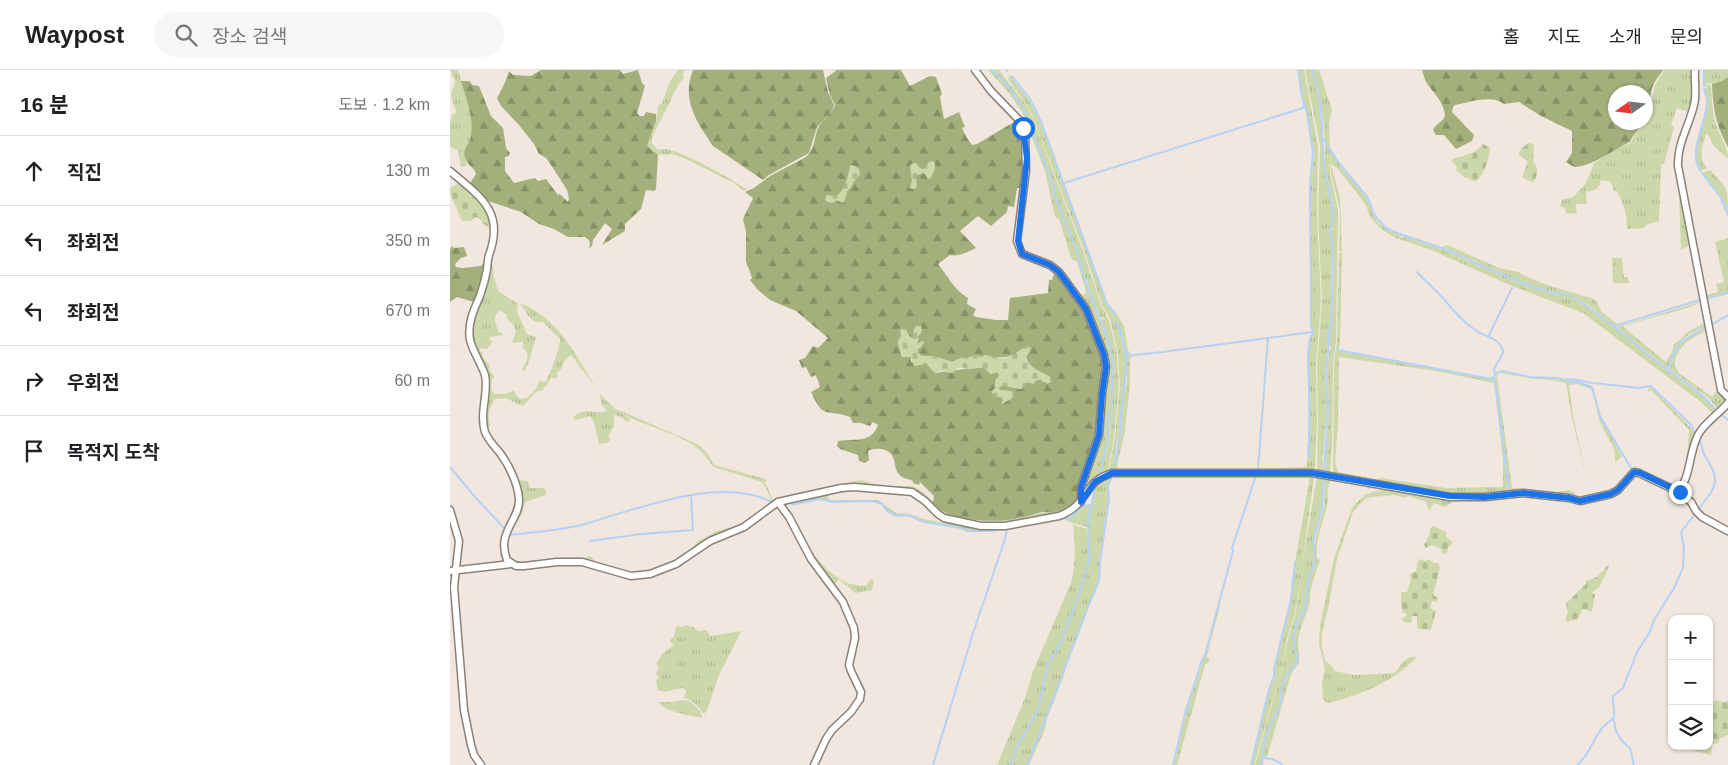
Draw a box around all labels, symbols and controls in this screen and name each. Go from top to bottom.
search box [154,12,504,57]
text: Waypost [25,21,124,48]
icon: search [172,21,200,49]
text: 장소 검색 [212,26,287,47]
text: 홈 [1503,27,1520,47]
text: 지도 [1548,27,1581,47]
text: 소개 [1609,27,1642,47]
text: 문의 [1670,27,1703,47]
north arrow [1608,85,1653,130]
text: 16 분 [20,93,69,116]
text: 도보 · 1.2 km [338,96,430,113]
route start [1012,117,1035,140]
icon: ahead [20,157,48,185]
text: 직진 [67,162,102,183]
text: 130 m [386,162,430,179]
icon: left [20,227,48,255]
text: 좌회전 [67,232,119,253]
text: 350 m [386,232,430,249]
icon: left [20,297,48,325]
text: 좌회전 [67,302,119,323]
text: 670 m [386,302,430,319]
icon: right [20,367,48,395]
text: 우회전 [67,372,119,393]
text: 60 m [394,372,430,389]
icon: arrive [20,437,48,465]
text: 목적지 도착 [67,442,160,463]
route end [1669,481,1692,504]
map controls [1668,615,1713,750]
button: + [1668,615,1713,660]
button: − [1668,660,1713,705]
button: layers [1668,705,1713,750]

